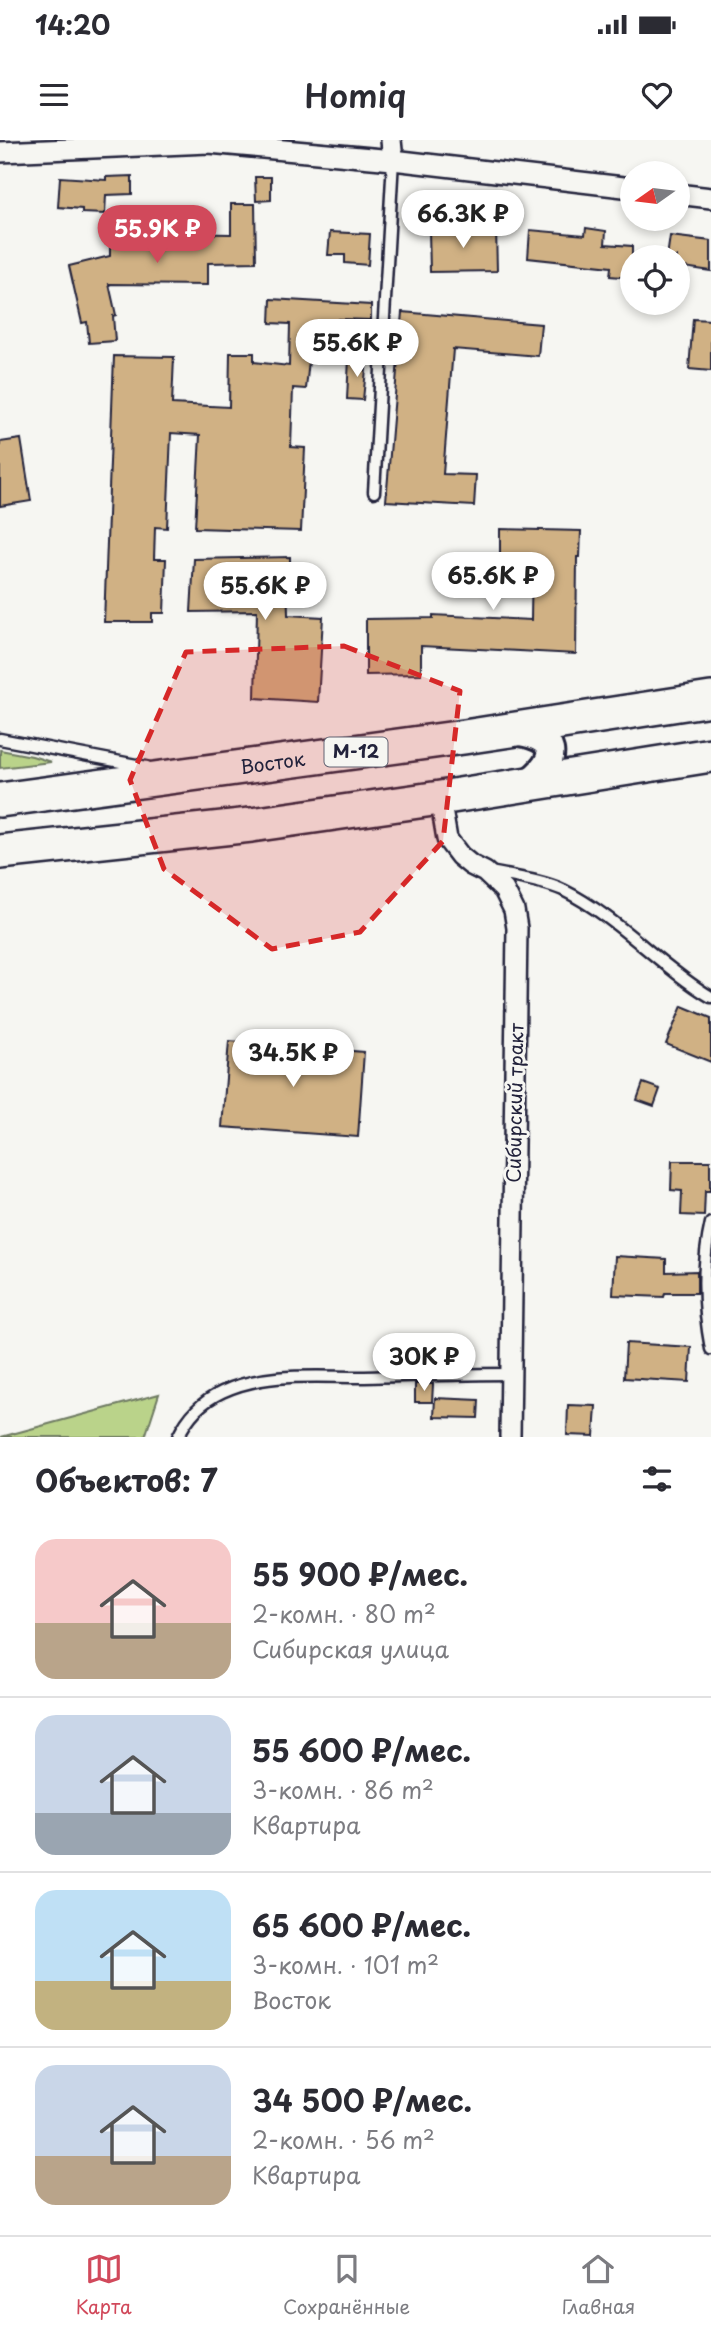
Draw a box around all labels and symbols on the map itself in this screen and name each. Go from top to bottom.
north arrow [620,161,690,231]
pin: 66.3K ₽ [398,190,528,250]
pin: 55.9K ₽ [92,206,222,265]
pin: 55.6K ₽ [292,320,422,379]
pin: 65.6K ₽ [428,552,558,612]
pin: 55.6K ₽ [200,562,330,622]
road number: М-12 [324,738,388,766]
street label: Восток [238,744,307,780]
street label: Сибирский тракт [499,1022,529,1183]
pin: 34.5K ₽ [228,1030,358,1089]
pin: 30K ₽ [375,1334,473,1393]

